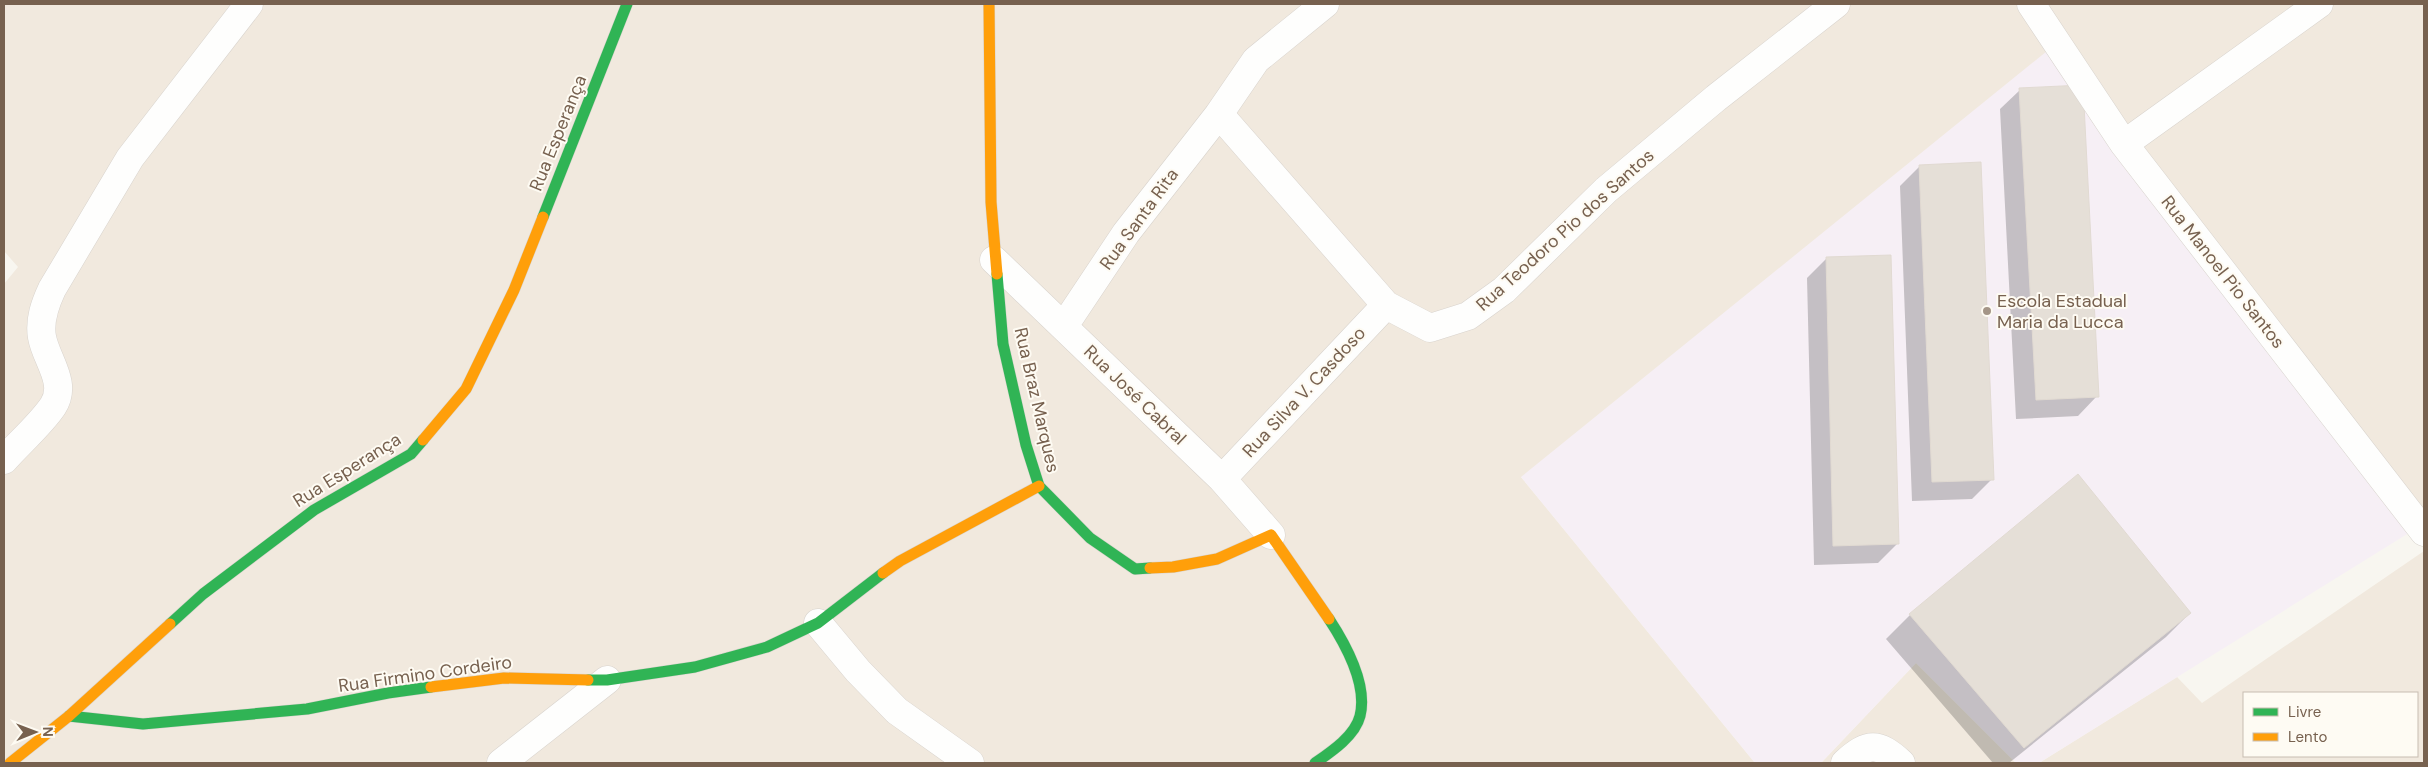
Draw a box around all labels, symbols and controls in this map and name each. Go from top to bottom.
street label: Rua Esperança [524,71,592,195]
street label: Rua Teodoro Pio dos Santos [1471,144,1659,316]
street label: Rua Santa Rita [1094,164,1184,274]
street label: Rua Manoel Pio Santos [2156,191,2290,353]
place label: Escola Estadual Maria da Lucca [1997,289,2127,334]
marker: Escola Estadual Maria da Lucca [1981,305,1993,317]
street label: Rua Silva V. Casdoso [1237,322,1371,462]
street label: Rua Braz Marques [1009,325,1065,475]
street label: Rua José Cabral [1079,340,1191,450]
street label: Rua Esperança [288,427,406,513]
street label: Rua Firmino Cordeiro [337,650,513,698]
legend [2243,692,2418,757]
text: Livre [2288,702,2321,722]
north arrow [10,707,60,757]
text: N [39,727,57,737]
text: Lento [2288,727,2327,747]

